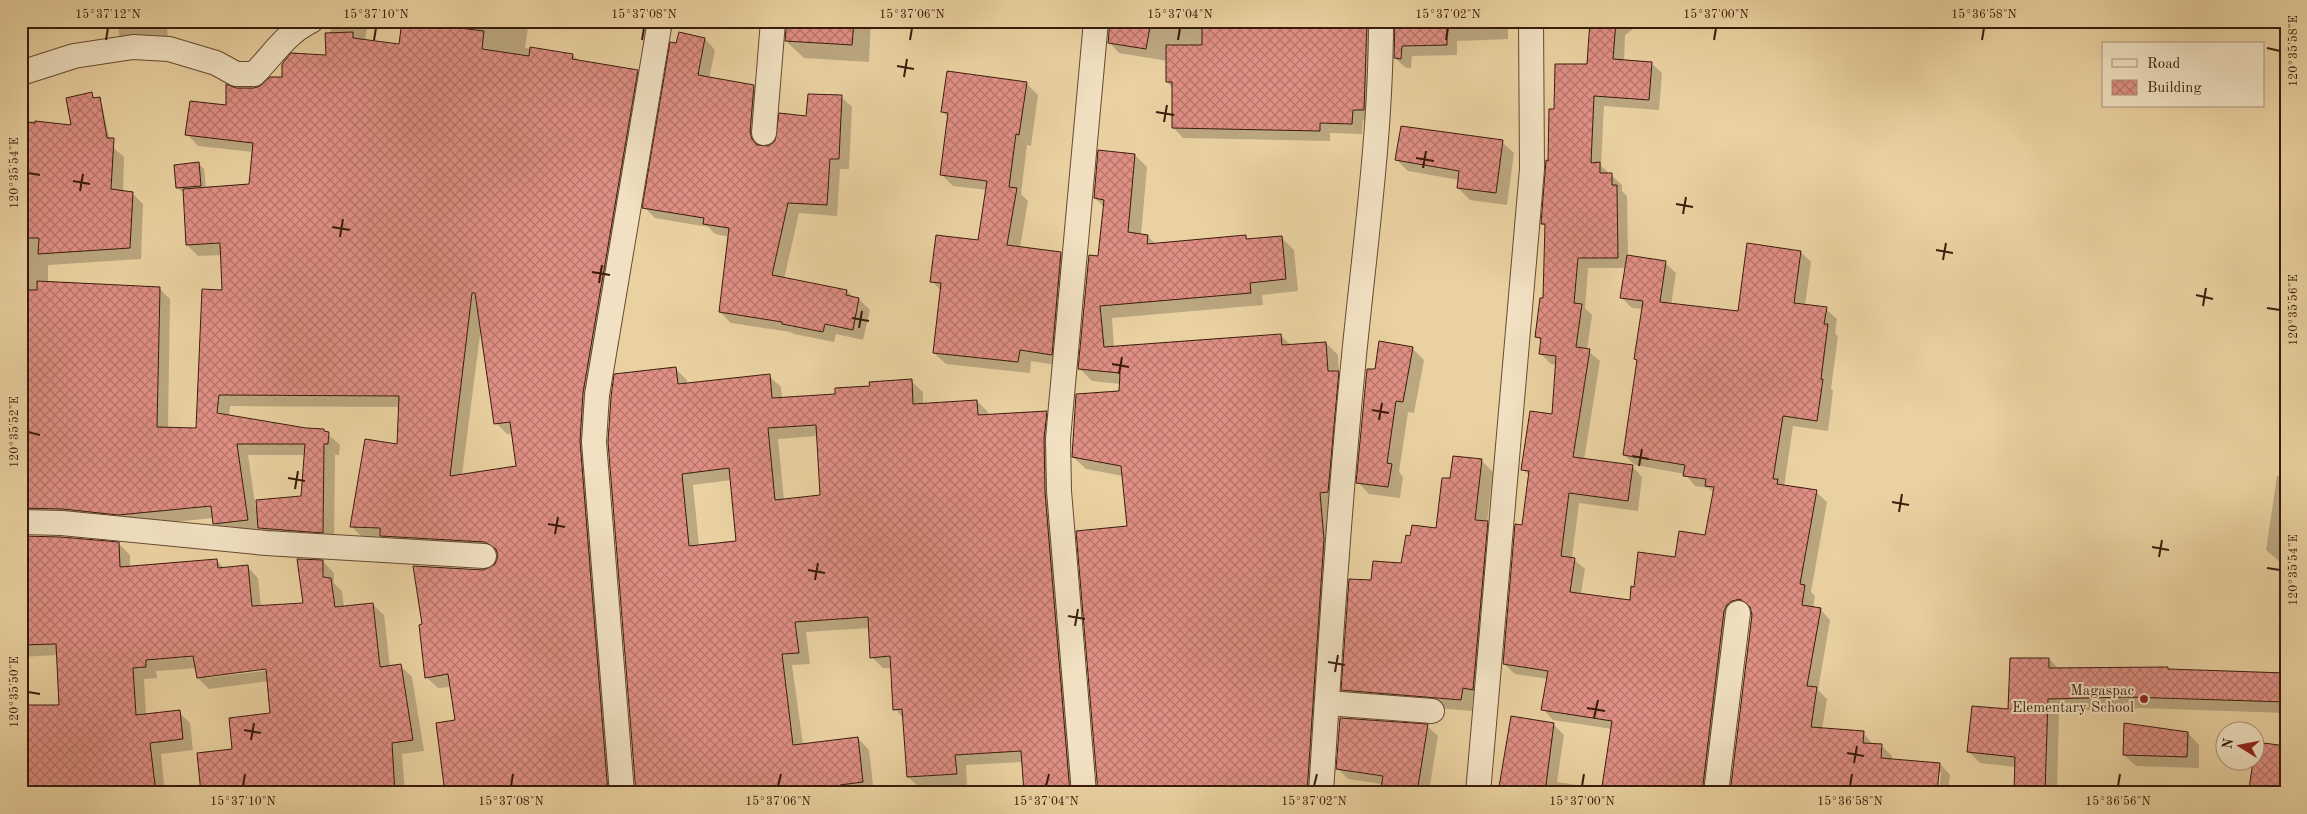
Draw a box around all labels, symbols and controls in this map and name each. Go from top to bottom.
text: 15°37'12"N [75,8,141,21]
text: 15°37'10"N [343,8,409,21]
text: 15°37'08"N [611,8,677,21]
text: 15°37'06"N [879,8,945,21]
text: 15°37'04"N [1147,8,1213,21]
text: 15°37'02"N [1415,8,1481,21]
text: 15°37'00"N [1683,8,1749,21]
text: 15°36'58"N [1951,8,2017,21]
text: 120°35'58"E [2287,15,2300,87]
legend [2102,42,2264,108]
text: Road [2147,57,2181,72]
text: Building [2147,81,2202,96]
text: 120°35'54"E [8,137,21,209]
text: 120°35'56"E [2287,274,2300,346]
text: 120°35'52"E [8,396,21,468]
text: 120°35'54"E [2287,534,2300,606]
text: 120°35'50"E [8,656,21,728]
place label: Magaspac Elementary School [2012,684,2134,716]
marker: Magaspac Elementary School [2138,693,2150,705]
north arrow [2214,722,2264,772]
text: N [2220,737,2236,750]
text: 15°37'10"N [210,795,276,808]
text: 15°37'08"N [478,795,544,808]
text: 15°37'06"N [745,795,811,808]
text: 15°37'04"N [1013,795,1079,808]
text: 15°37'02"N [1281,795,1347,808]
text: 15°37'00"N [1549,795,1615,808]
text: 15°36'58"N [1817,795,1883,808]
text: 15°36'56"N [2085,795,2151,808]

